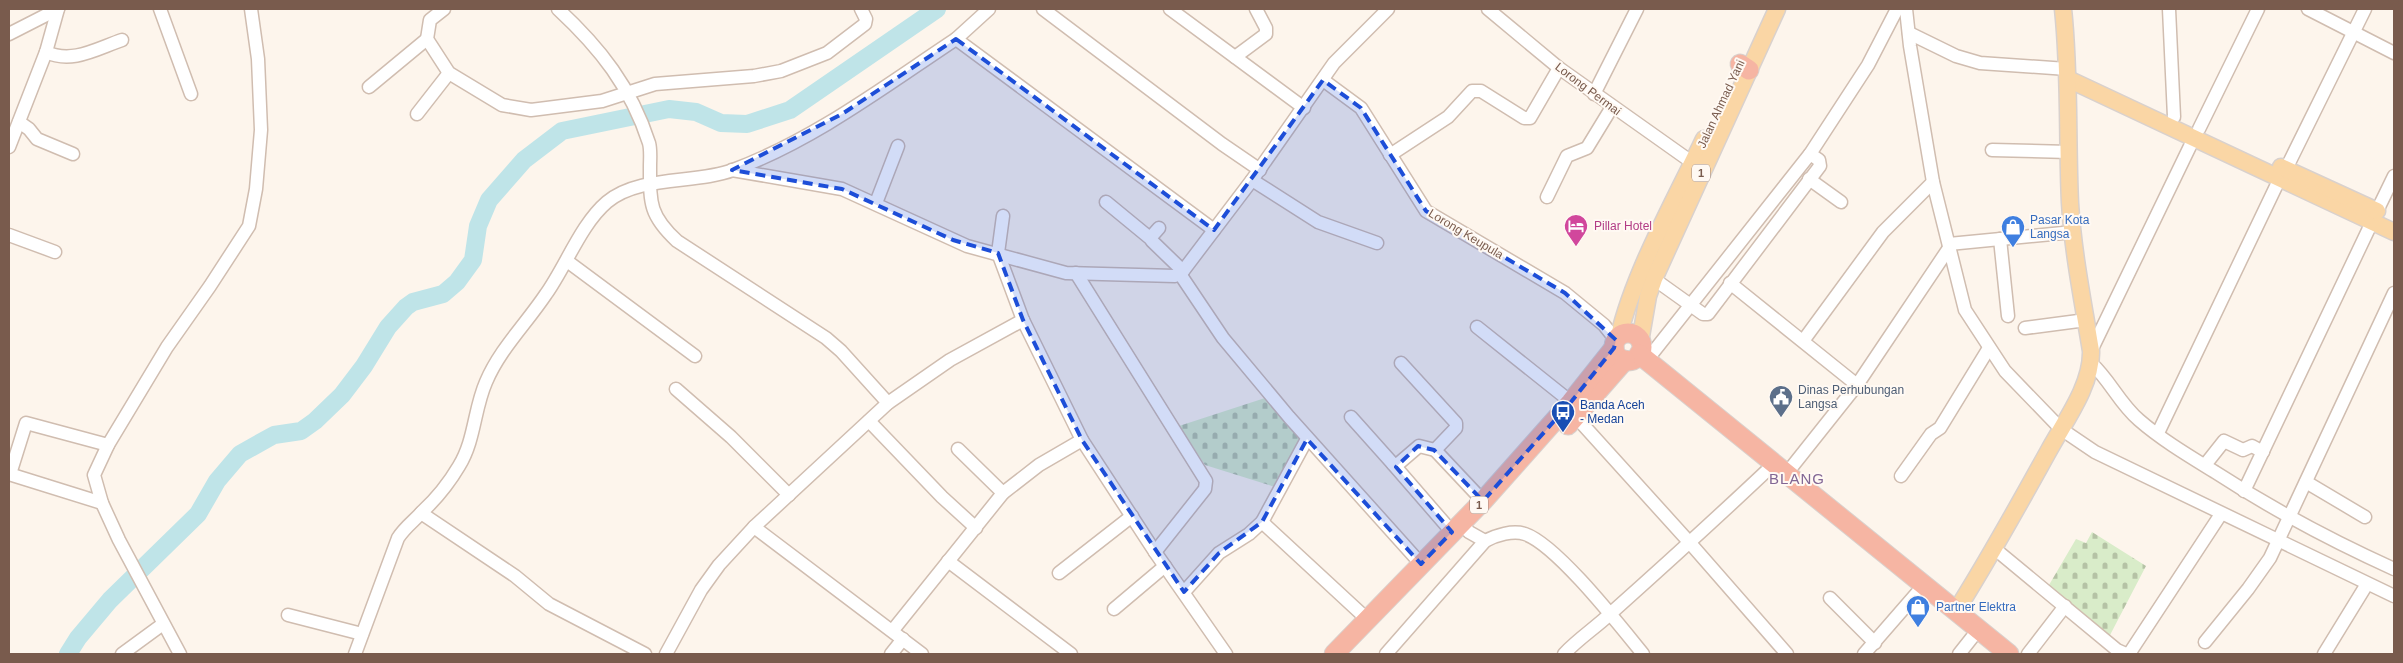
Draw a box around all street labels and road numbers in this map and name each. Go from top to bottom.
street label: Jalan Ahmad Yani [1694,58,1748,150]
street label: Lorong Permai [1552,60,1624,118]
road number: 1 [1692,164,1710,182]
street label: Lorong Keupula [1426,206,1506,262]
road number: 1 [1470,496,1488,514]

